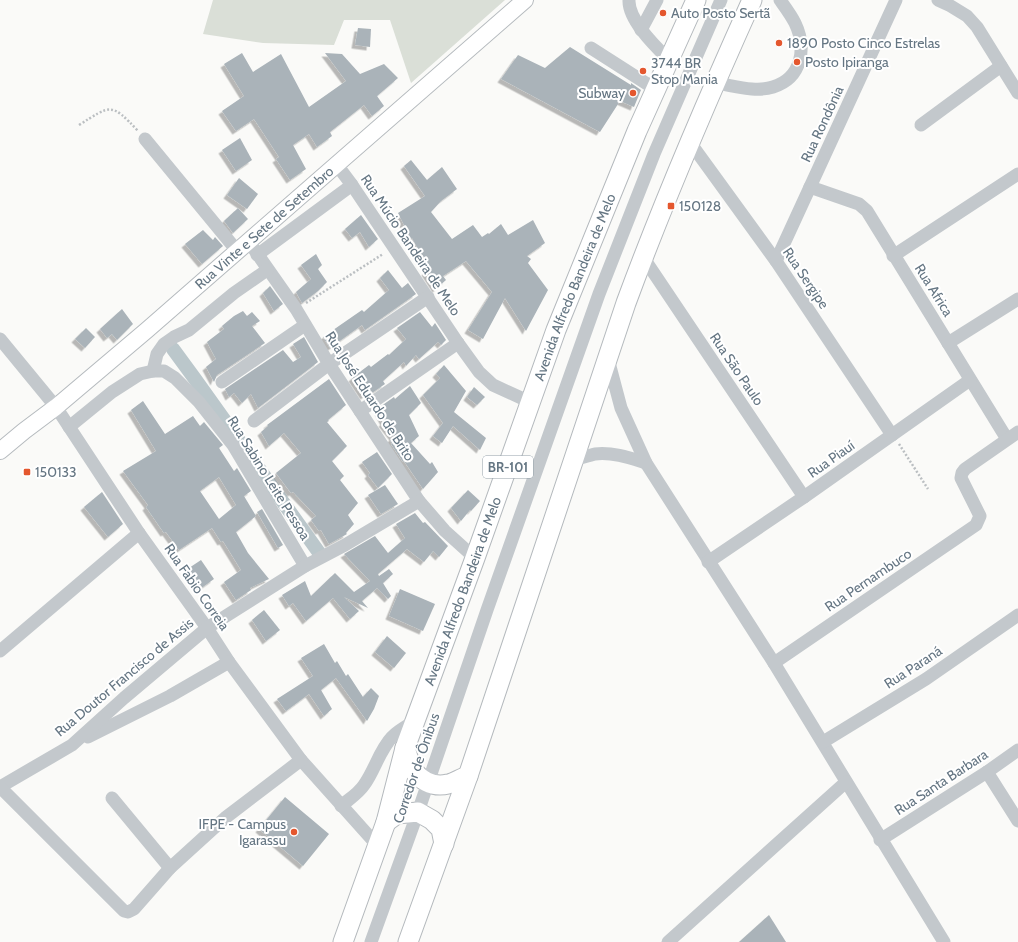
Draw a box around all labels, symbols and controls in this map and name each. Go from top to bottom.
place label: Auto Posto Sertã [671,4,771,22]
marker: Auto Posto Sertã [658,8,668,18]
place label: 1890 Posto Cinco Estrelas [787,34,940,52]
marker: 1890 Posto Cinco Estrelas [774,38,784,48]
place label: Posto Ipiranga [805,53,889,71]
place label: 3744 BR Stop Mania [651,54,718,88]
marker: Posto Ipiranga [792,57,802,67]
marker: 3744 BR Stop Mania [638,66,648,76]
street label: Rua Rondônia [796,83,848,165]
place label: Subway [578,84,625,102]
marker: Subway [628,88,638,98]
street label: Rua Vinte e Sete de Setembro [191,162,338,293]
street label: Rua Múcio Bandeira de Melo [357,171,465,319]
street label: Avenida Alfredo Bandeira de Melo [530,191,620,383]
place label: 150128 [679,197,721,215]
marker: 150128 [666,201,676,211]
street label: Rua Sergipe [779,244,833,312]
street label: Rua Africa [911,260,957,320]
street label: Rua José Eduardo de Brito [321,328,419,464]
street label: Rua São Paulo [706,329,768,409]
street label: Rua Sabino Leite Pessoa [224,413,315,544]
street label: Rua Piauí [804,436,858,482]
road number: BR-101 [483,456,533,478]
place label: 150133 [35,463,77,481]
marker: 150133 [22,467,32,477]
street label: Avenida Alfredo Bandeira de Melo [420,494,505,688]
street label: Rua Fabio Correia [160,540,234,634]
street label: Rua Pernambuco [821,544,915,616]
street label: Rua Doutor Francisco de Assis [51,614,197,740]
street label: Rua Paraná [881,641,946,692]
street label: Corredor de Ônibus [389,710,443,826]
street label: Rua Santa Barbara [891,745,991,819]
place label: IFPE - Campus Igarassu [199,815,286,849]
marker: IFPE - Campus Igarassu [289,827,299,837]

